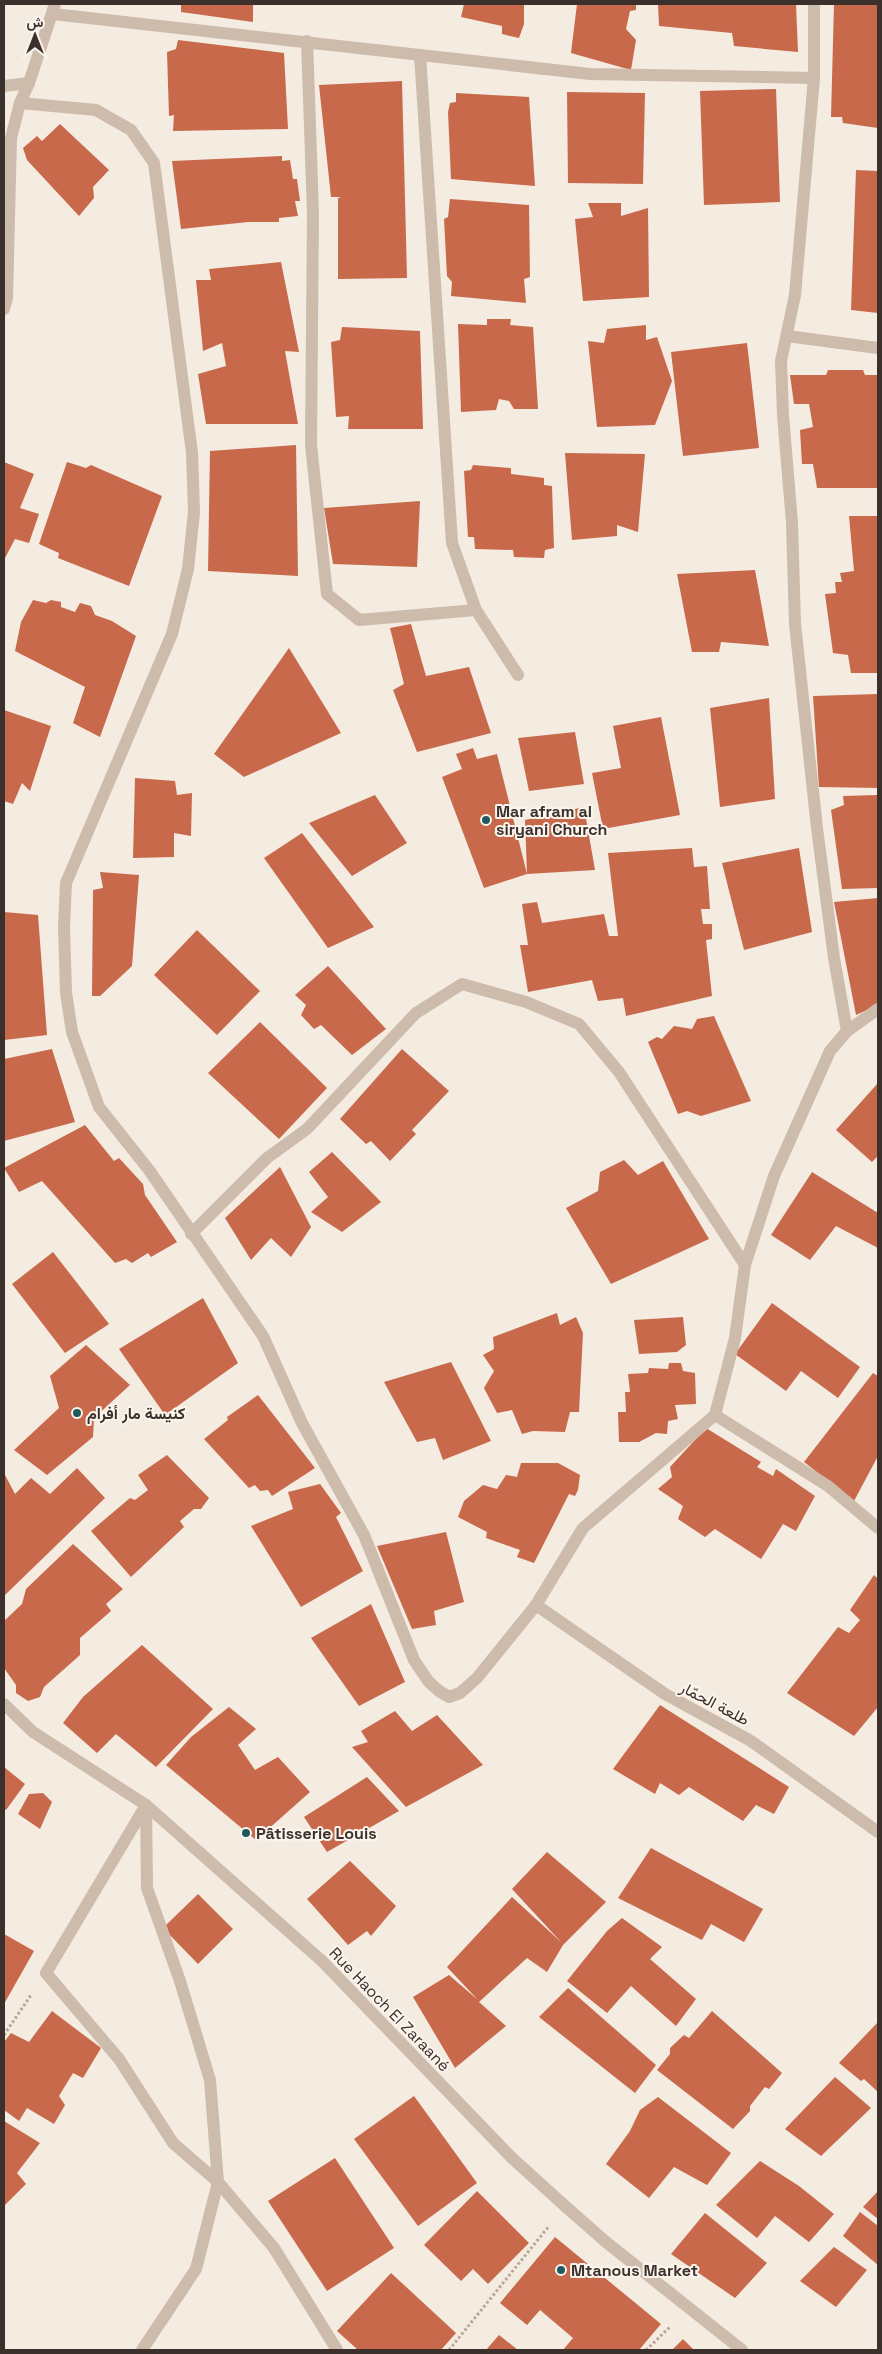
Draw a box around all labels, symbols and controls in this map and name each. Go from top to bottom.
north arrow [10,10,60,60]
text: ش [27,13,44,31]
place label: Mar afram al siryani Church [496,801,607,840]
marker: Mar afram al siryani Church [480,814,492,826]
place label: كنيسة مار أفرام [87,1403,185,1424]
marker: كنيسة مار أفرام [71,1407,83,1419]
street label: طلعة الحمّار [676,1676,753,1730]
place label: Pâtisserie Louis [256,1823,377,1844]
marker: Pâtisserie Louis [240,1827,252,1839]
street label: Rue Haoch El Zaraané [325,1943,455,2076]
place label: Mtanous Market [571,2260,698,2281]
marker: Mtanous Market [555,2264,567,2276]

